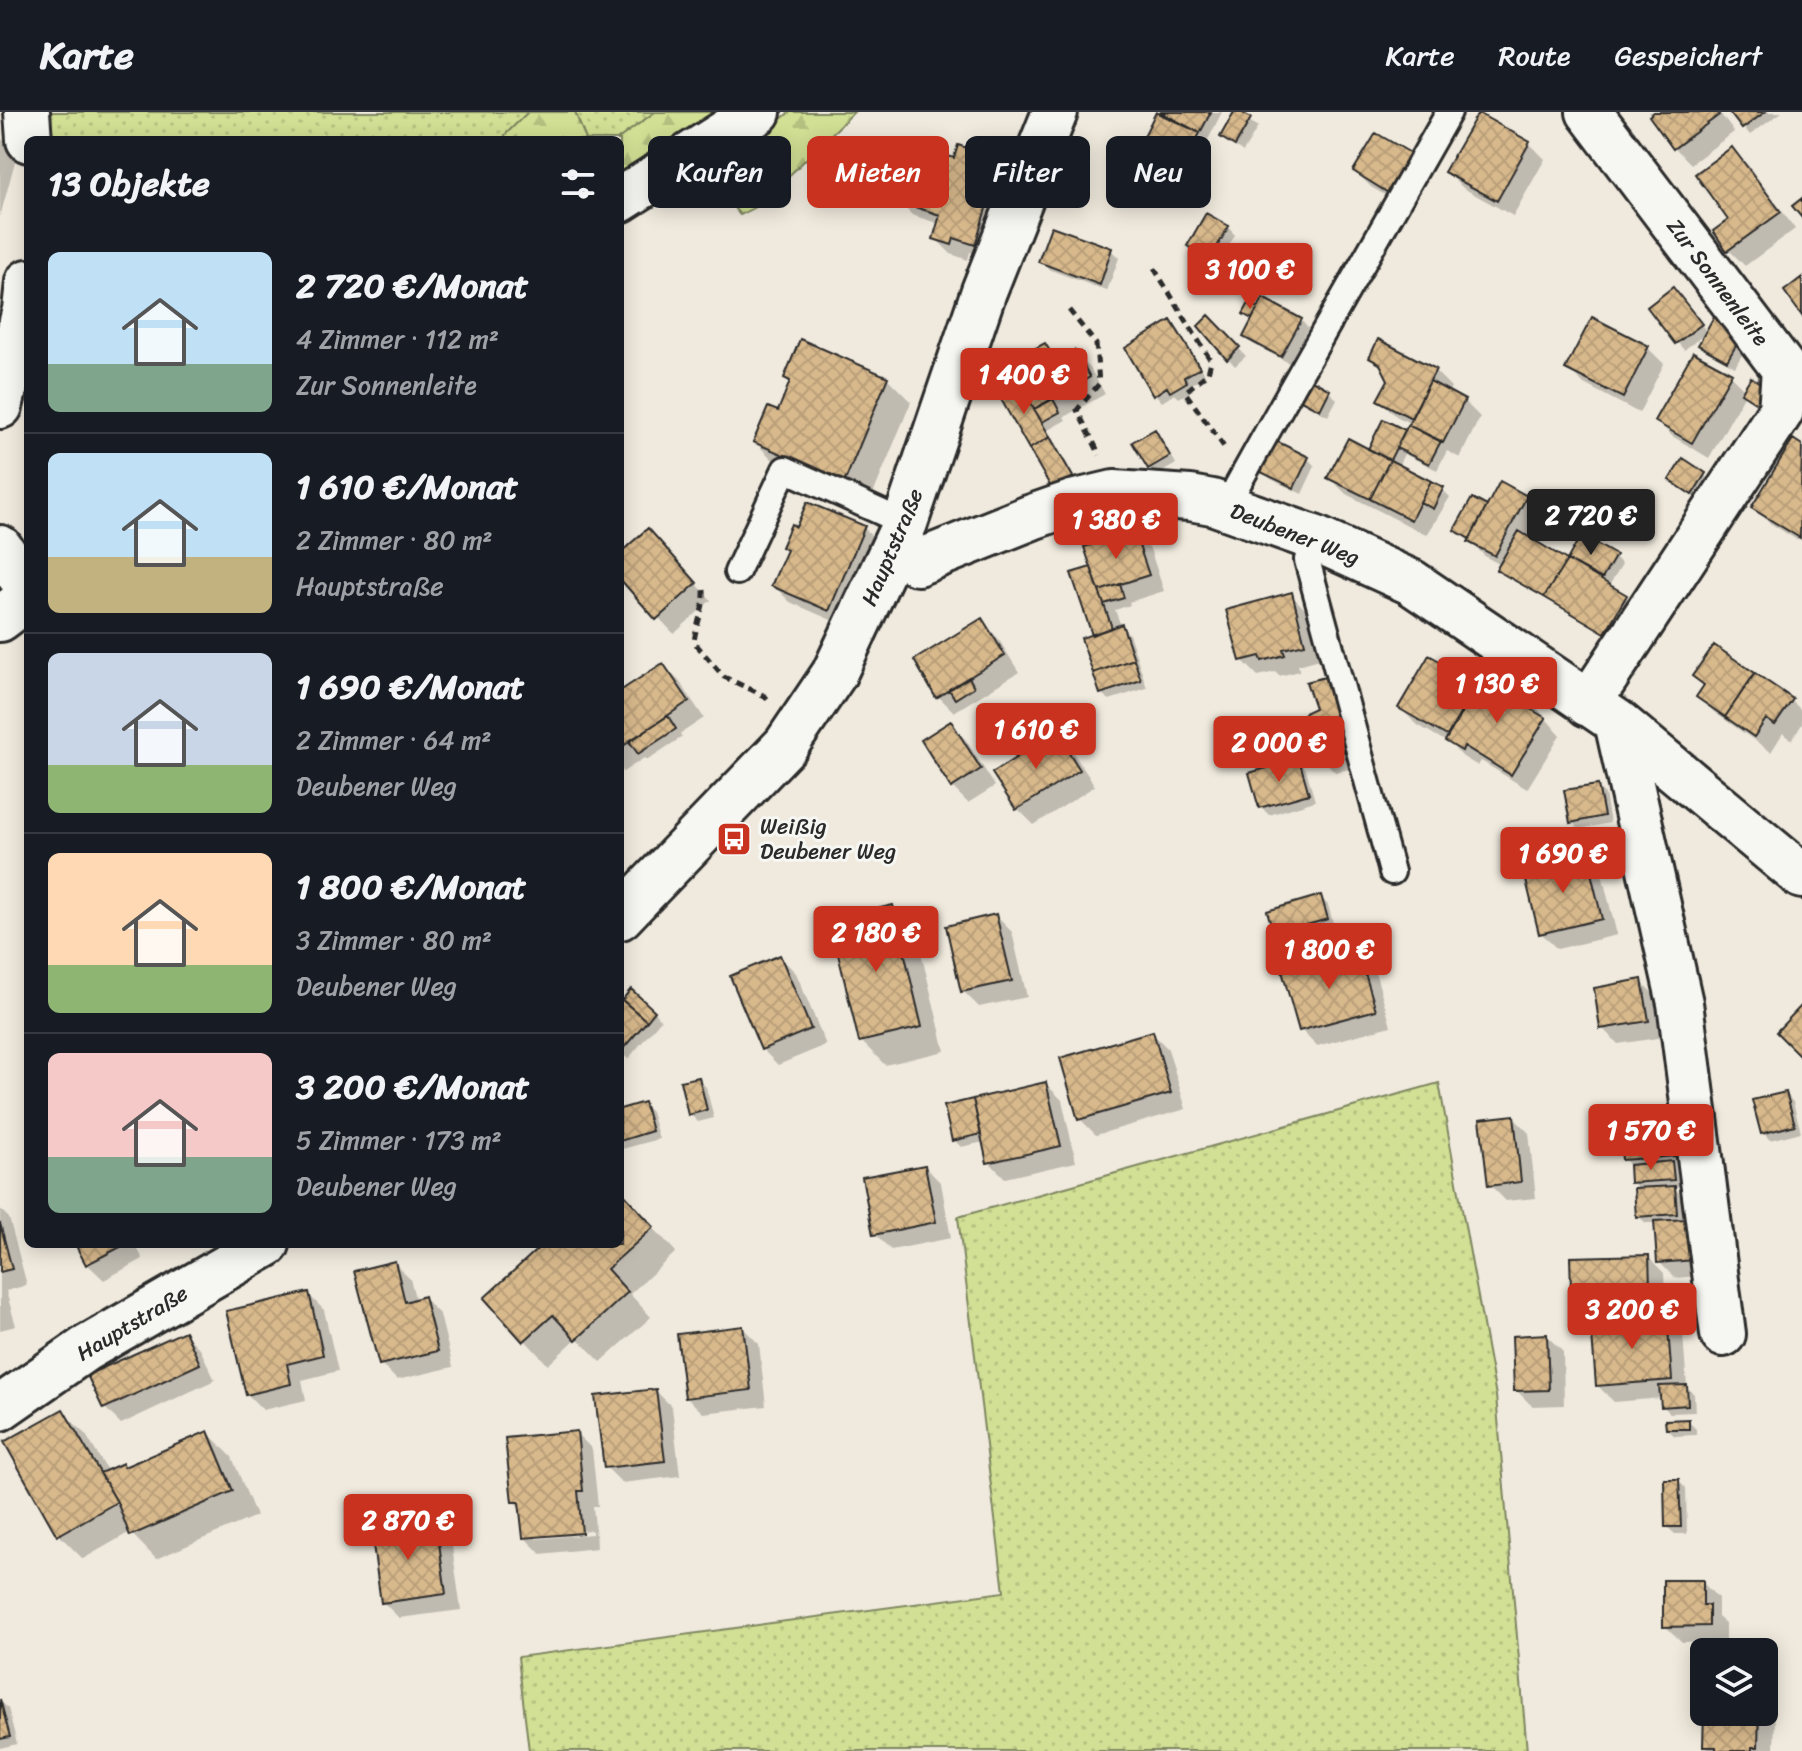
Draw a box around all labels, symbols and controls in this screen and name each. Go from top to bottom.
text: Karte [40,22,134,89]
text: Karte [1385,31,1455,80]
text: Route [1499,31,1571,80]
text: Gespeichert [1615,31,1762,80]
chip: Kaufen [648,136,791,208]
chip: Mieten [807,136,949,208]
chip: Filter [965,136,1090,208]
chip: Neu [1106,136,1211,208]
text: 13 Objekte [48,154,210,214]
icon: filters [556,162,600,206]
street label: Zur Sonnenleite [1656,209,1780,355]
pin: 3 100 € [1176,243,1324,311]
text: 3 100 € [1205,246,1295,292]
text: 2 720 €/Monat [296,256,529,316]
icon: home [112,284,208,380]
text: 4 Zimmer · 112 m² [296,316,499,362]
pin: 1 400 € [950,348,1098,416]
text: 1 400 € [978,351,1070,397]
text: Zur Sonnenleite [296,362,477,408]
text: 1 610 €/Monat [296,457,518,517]
street label: Hauptstraße [850,482,934,612]
icon: home [112,485,208,581]
pin: 2 720 € [1517,489,1665,557]
street label: Deubener Weg [1224,491,1366,577]
text: 2 720 € [1545,492,1637,538]
pin: 1 380 € [1042,493,1190,561]
text: 1 380 € [1072,496,1160,542]
text: 2 Zimmer · 80 m² [296,517,493,563]
text: Hauptstraße [296,563,444,609]
text: 1 690 €/Monat [296,657,525,717]
pin: 1 130 € [1423,657,1571,725]
text: 1 130 € [1455,660,1539,706]
icon: home [112,685,208,781]
pin: 1 610 € [962,703,1110,771]
text: 1 610 € [994,706,1078,752]
pin: 2 000 € [1205,716,1353,784]
text: 2 Zimmer · 64 m² [296,717,492,763]
text: 2 000 € [1231,719,1327,765]
text: Deubener Weg [296,763,457,809]
place label: Weißig Deubener Weg [760,807,896,871]
bus stop icon: Weißig Deubener Weg [715,820,753,858]
pin: 1 690 € [1489,827,1637,895]
text: 1 690 € [1518,830,1608,876]
text: 1 800 €/Monat [296,857,526,917]
icon: home [112,885,208,981]
pin: 2 180 € [802,906,950,974]
text: 2 180 € [831,909,921,955]
text: 3 Zimmer · 80 m² [296,917,492,963]
pin: 1 800 € [1255,923,1403,991]
text: 1 800 € [1284,926,1374,972]
text: Deubener Weg [296,963,457,1009]
text: 3 200 €/Monat [296,1057,530,1117]
icon: home [112,1085,208,1181]
pin: 1 570 € [1577,1104,1725,1172]
text: 1 570 € [1606,1107,1696,1153]
text: 5 Zimmer · 173 m² [296,1117,502,1163]
text: Deubener Weg [296,1163,457,1209]
street label: Hauptstraße [68,1274,196,1372]
pin: 3 200 € [1558,1283,1706,1351]
text: 3 200 € [1586,1286,1678,1332]
pin: 2 870 € [334,1494,482,1562]
text: 2 870 € [362,1497,454,1543]
map controls [1690,1638,1778,1726]
button: layers [1690,1638,1778,1726]

